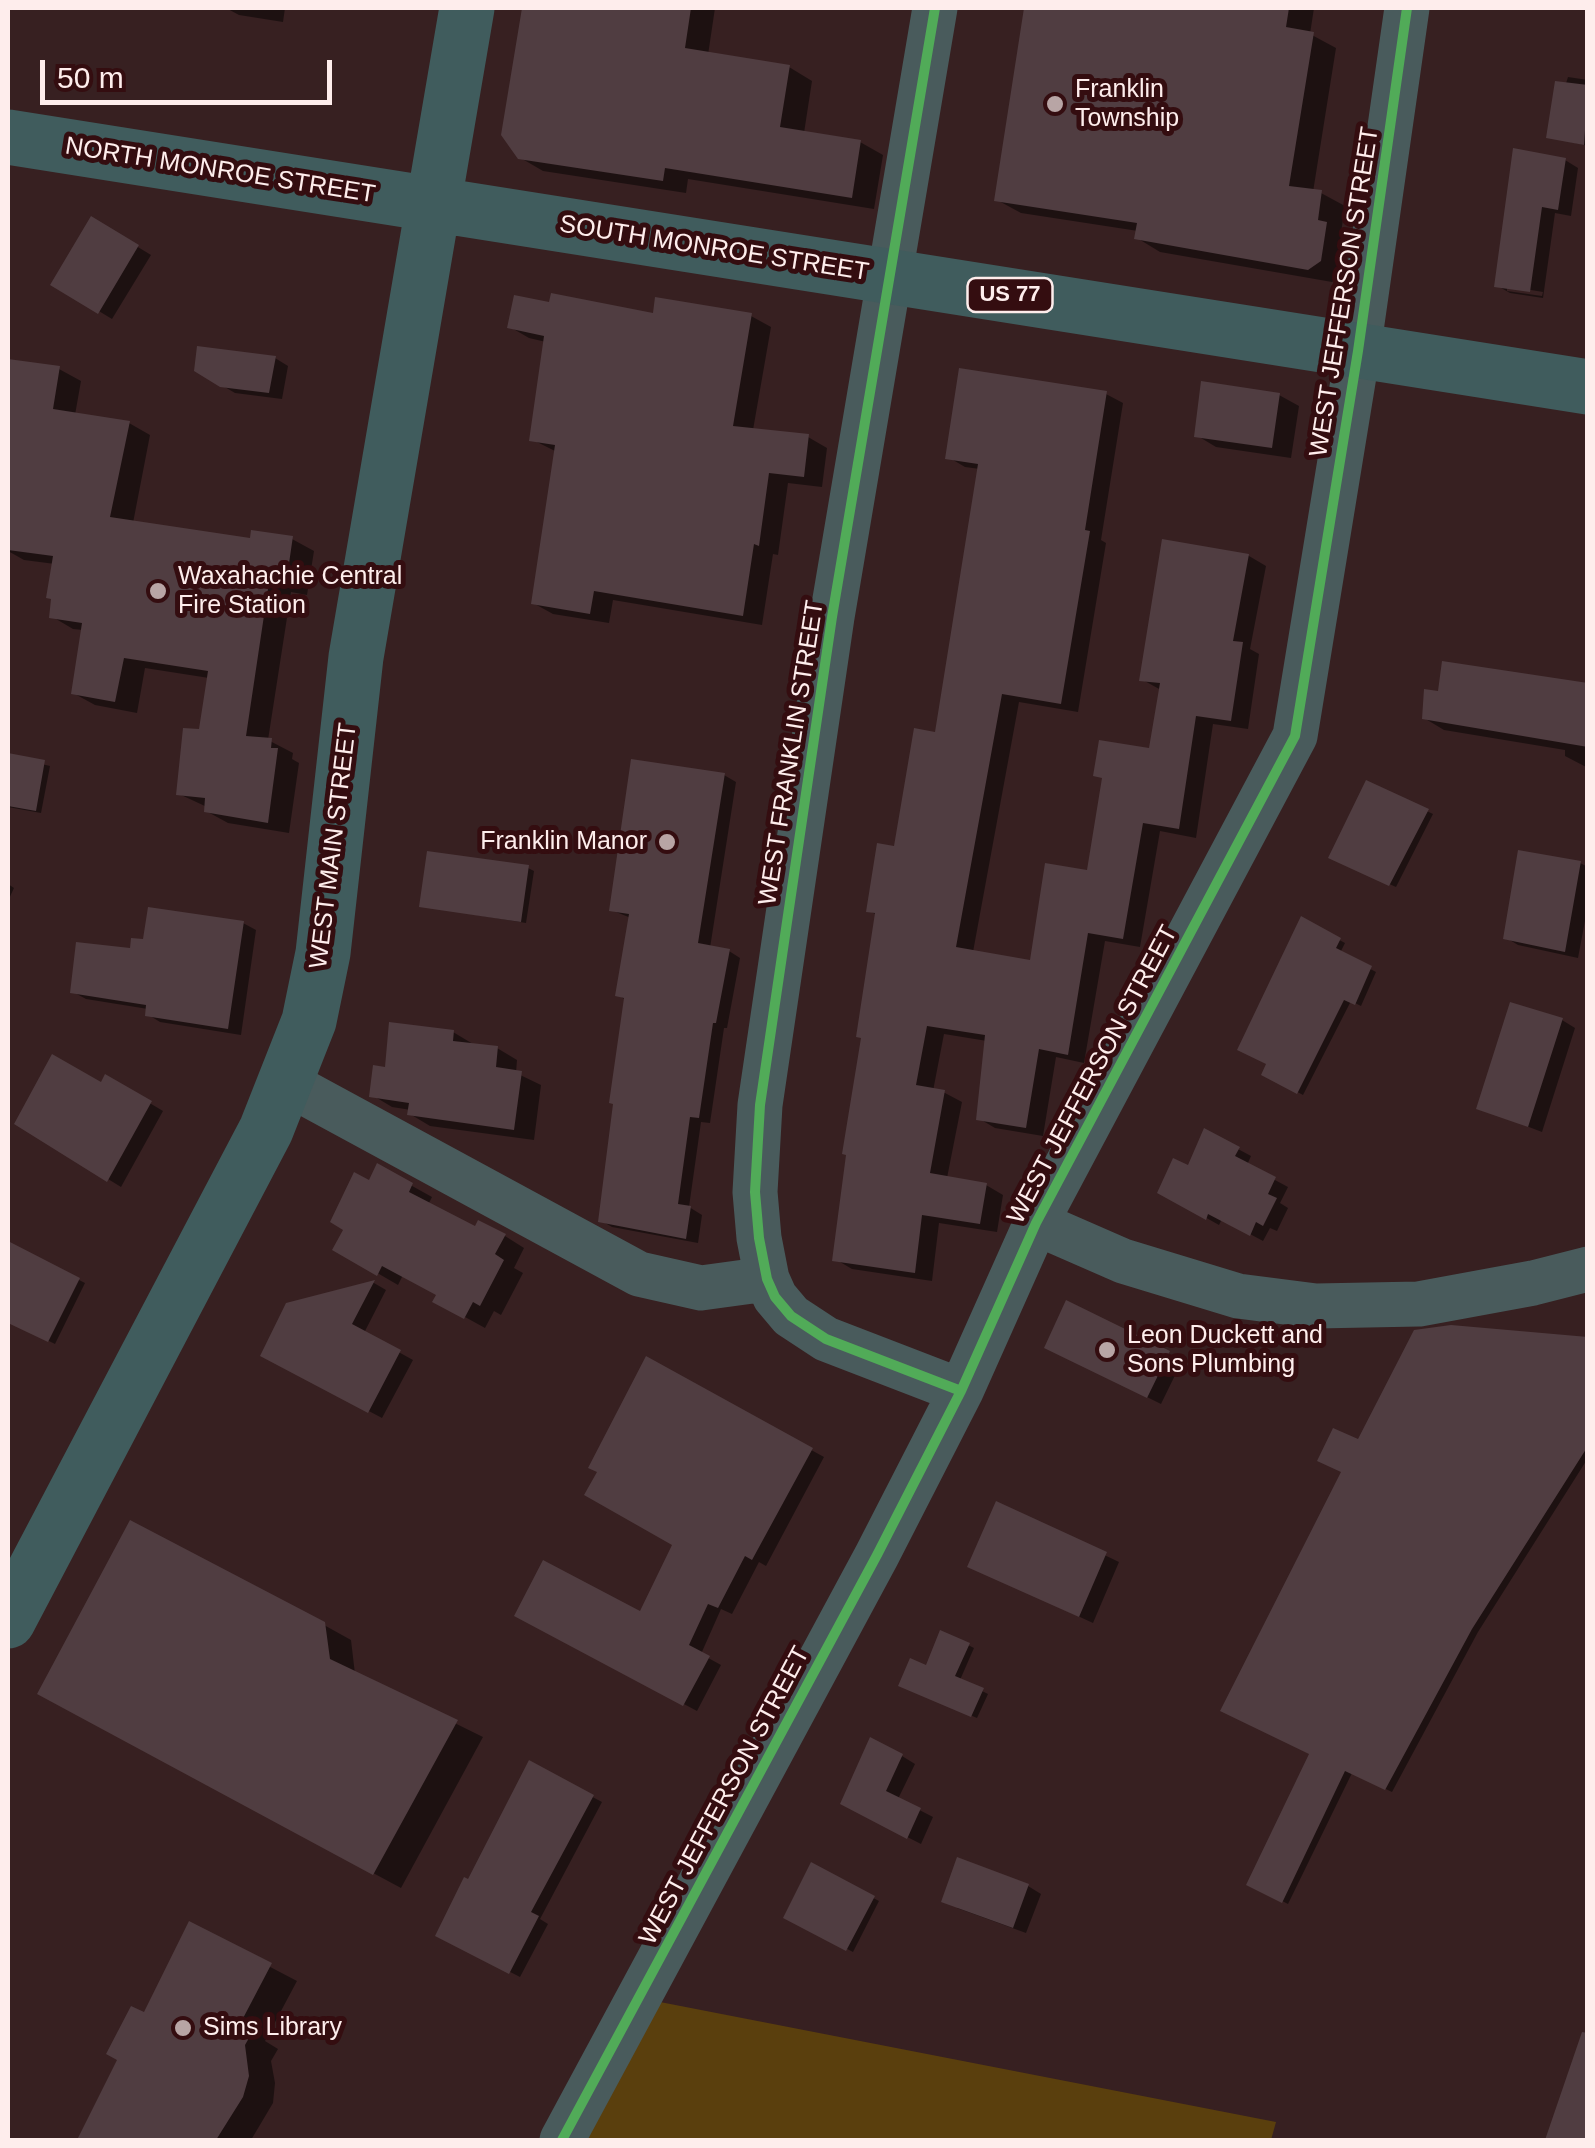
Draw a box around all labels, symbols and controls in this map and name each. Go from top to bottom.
scale bar [45,40,338,102]
text: 50 m [57,61,124,94]
place label: Franklin Township [1075,75,1179,134]
marker: Franklin Township [1044,93,1066,115]
street label: WEST JEFFERSON STREET [1304,125,1386,459]
street label: NORTH MONROE STREET [63,132,377,210]
street label: SOUTH MONROE STREET [557,210,871,288]
road number: US 77 [968,278,1052,312]
place label: Waxahachie Central Fire Station [178,562,402,621]
marker: Waxahachie Central Fire Station [147,580,169,602]
street label: WEST FRANKLIN STREET [753,598,831,908]
street label: WEST MAIN STREET [304,721,364,971]
place label: Franklin Manor [480,827,647,857]
marker: Franklin Manor [656,831,678,853]
street label: WEST JEFFERSON STREET [1002,921,1184,1229]
place label: Leon Duckett and Sons Plumbing [1127,1321,1323,1380]
marker: Leon Duckett and Sons Plumbing [1096,1339,1118,1361]
street label: WEST JEFFERSON STREET [634,1642,816,1950]
place label: Sims Library [203,2013,342,2043]
marker: Sims Library [172,2017,194,2039]

